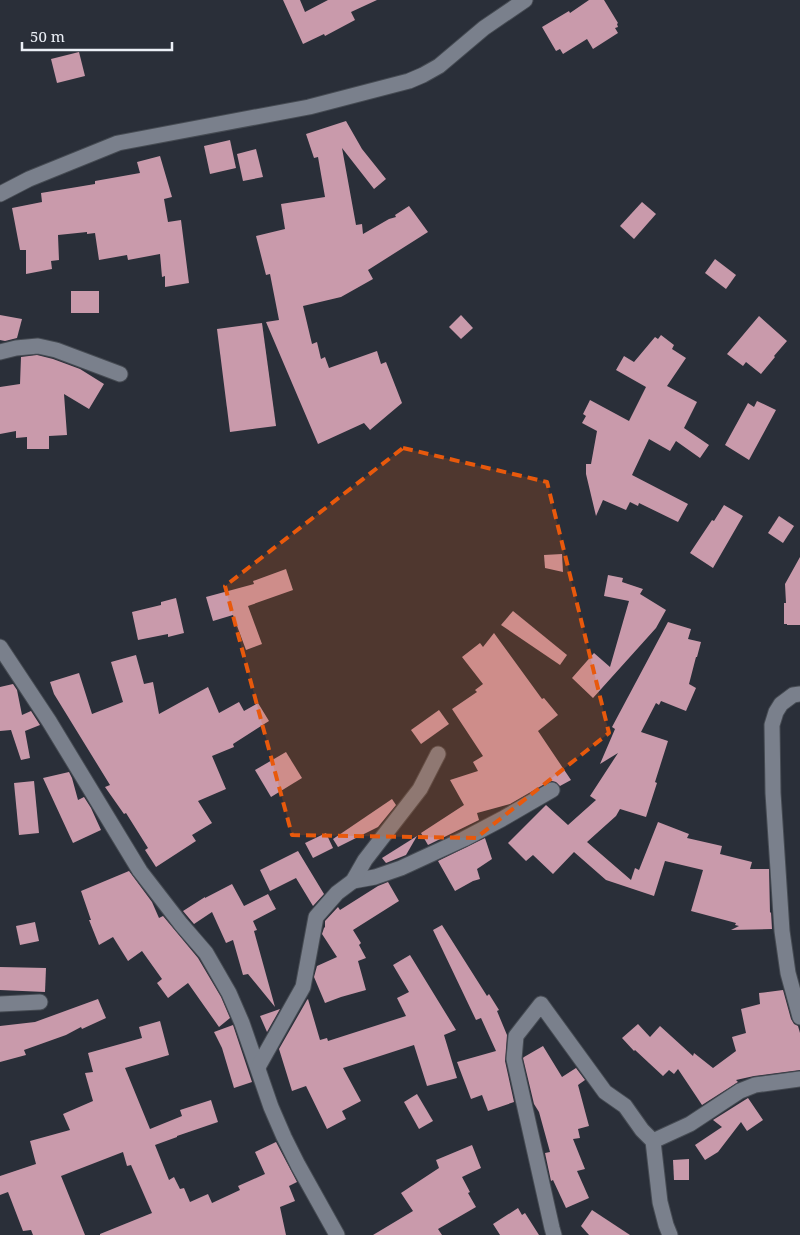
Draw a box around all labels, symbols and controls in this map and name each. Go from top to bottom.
scale bar [22,20,172,52]
text: 50 m [30,26,65,46]

